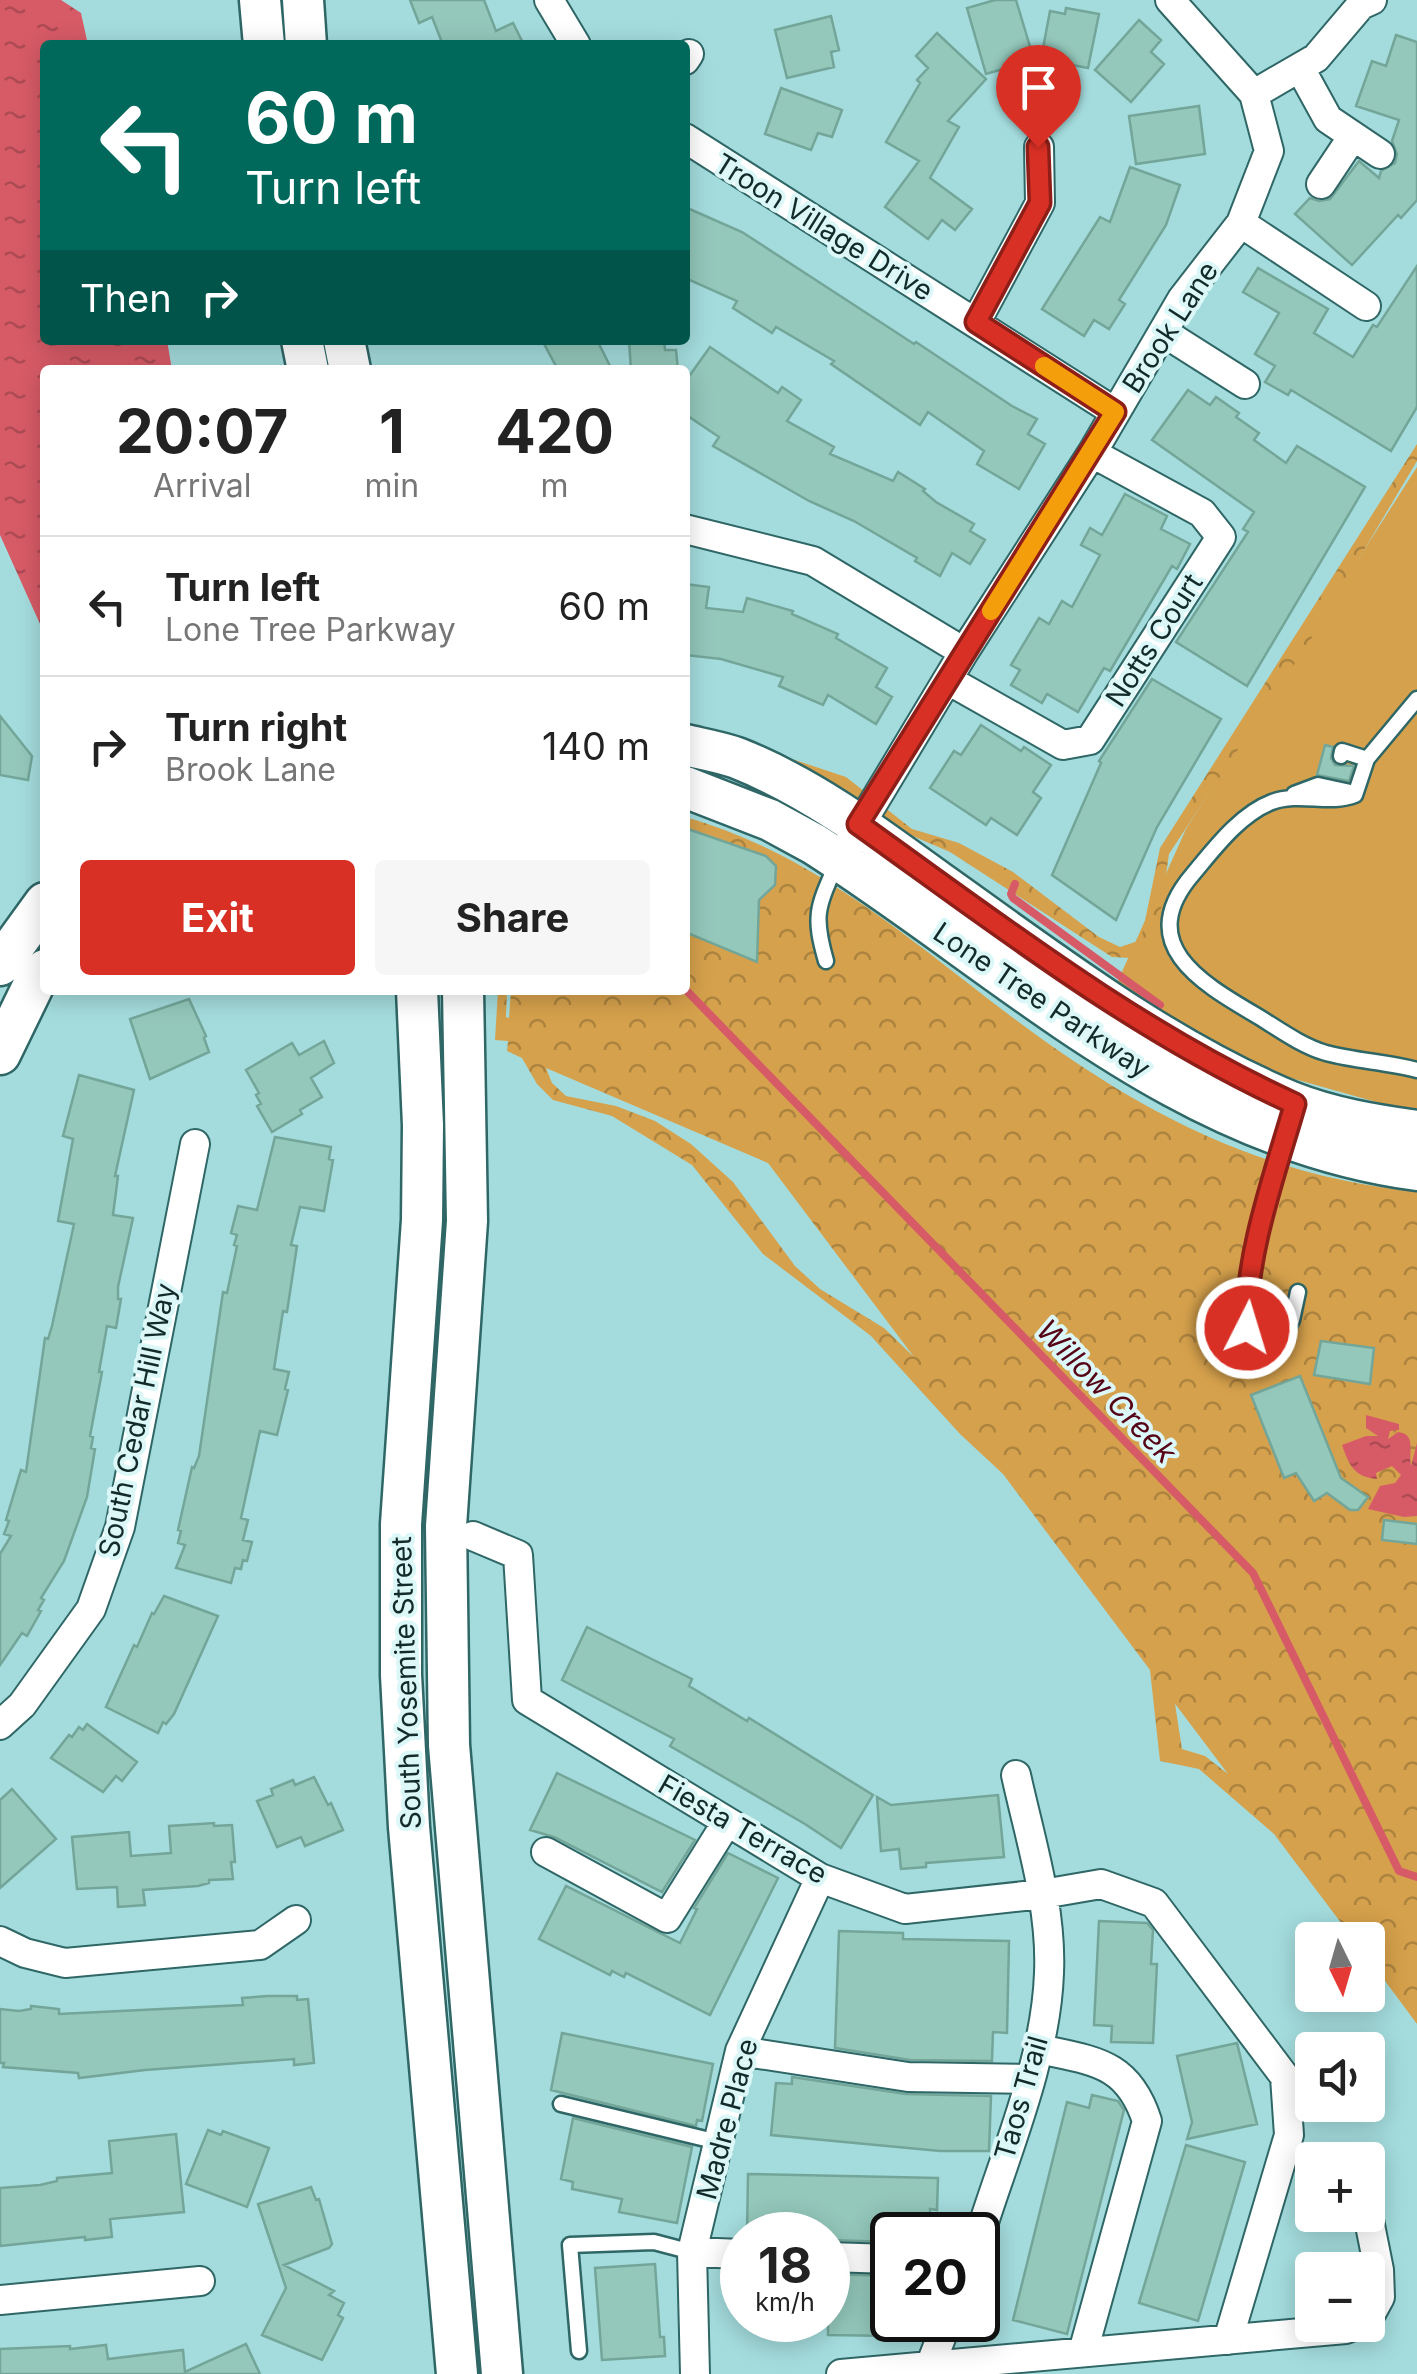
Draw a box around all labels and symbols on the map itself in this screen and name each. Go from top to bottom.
pin [996,45,1081,148]
street label: Troon Village Drive [709,146,939,308]
street label: Brook Lane [1115,255,1225,399]
street label: Notts Court [1098,567,1210,713]
street label: Lone Tree Parkway [927,915,1157,1085]
position arrow [1195,1276,1299,1380]
street label: South Cedar Hill Way [91,1280,183,1560]
water label: Willow Creek [1030,1312,1185,1471]
street label: South Yosemite Street [384,1536,428,1830]
street label: Fiesta Terrace [653,1767,833,1891]
north arrow [1295,1922,1385,2012]
street label: Taos Trail [987,2032,1055,2164]
street label: Madre Place [689,2035,765,2203]
speed limit sign: 20 [870,2212,1000,2342]

